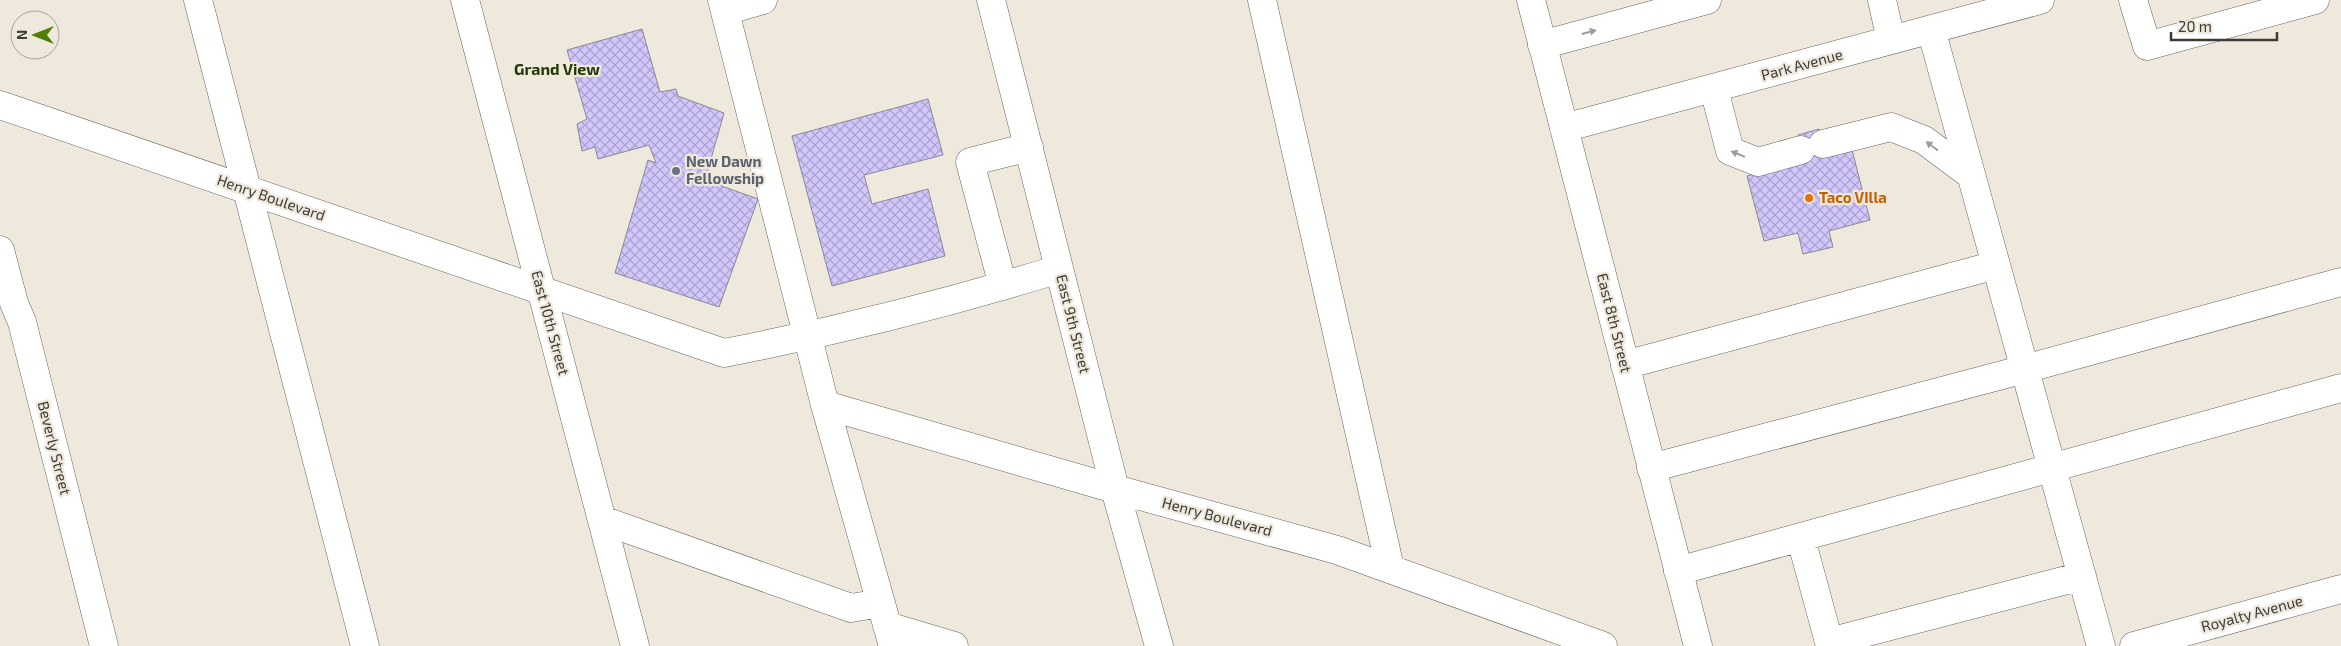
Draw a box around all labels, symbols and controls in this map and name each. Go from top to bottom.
north arrow [10,10,60,60]
scale bar [2171,10,2277,42]
text: 20 m [2178,17,2212,35]
one-way arrow [1582,28,1597,36]
text: N [13,30,30,40]
street label: Park Avenue [1759,44,1845,84]
district label: Grand View [514,59,600,78]
one-way arrow [1925,141,1939,151]
one-way arrow [1731,150,1746,157]
place label: New Dawn Fellowship [686,152,764,187]
marker: New Dawn Fellowship [670,165,682,177]
street label: Henry Boulevard [215,170,328,224]
place label: Taco VIlla [1819,188,1887,206]
marker: Taco VIlla [1803,192,1815,204]
street label: East 10th Street [528,268,574,377]
street label: East 8th Street [1594,271,1636,375]
street label: East 9th Street [1053,272,1095,375]
street label: Beverly Street [35,399,75,497]
street label: Henry Boulevard [1160,493,1274,539]
street label: Royalty Avenue [2199,591,2305,635]

